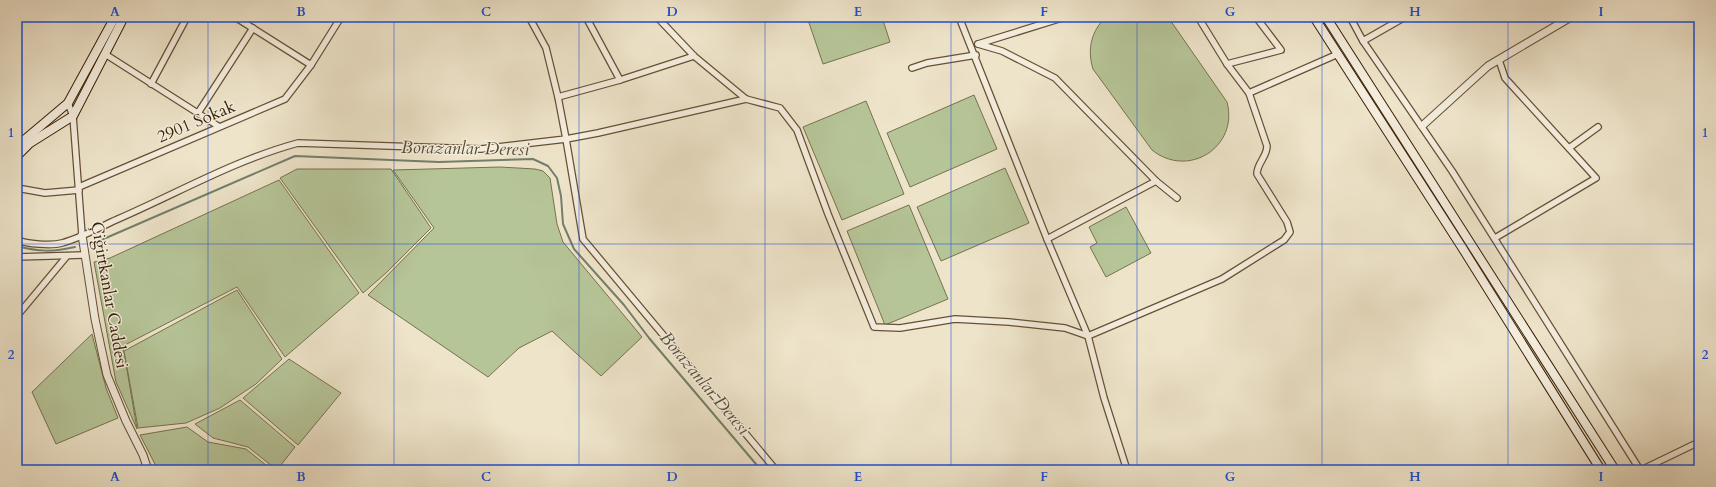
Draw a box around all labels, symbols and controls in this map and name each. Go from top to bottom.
text: A [110,3,120,21]
text: B [296,3,306,21]
text: C [481,3,491,21]
text: D [666,3,678,21]
text: E [854,3,862,21]
text: F [1040,3,1048,21]
text: G [1225,3,1236,21]
text: H [1409,3,1421,21]
text: I [1598,3,1604,21]
street label: 2901 Sokak [154,94,240,148]
text: 1 [8,124,14,142]
text: 1 [1702,124,1708,142]
water label: Borazanlar Deresi [401,135,531,162]
street label: Çiğirtkanlar Caddesi [85,220,134,371]
water label: Borazanlar Deresi [654,326,756,441]
text: 2 [8,346,15,364]
text: 2 [1702,346,1709,364]
text: A [110,468,120,486]
text: B [296,468,306,486]
text: C [481,468,491,486]
text: D [666,468,678,486]
text: E [854,468,862,486]
text: F [1040,468,1048,486]
text: G [1225,468,1236,486]
text: H [1409,468,1421,486]
text: I [1598,468,1604,486]

